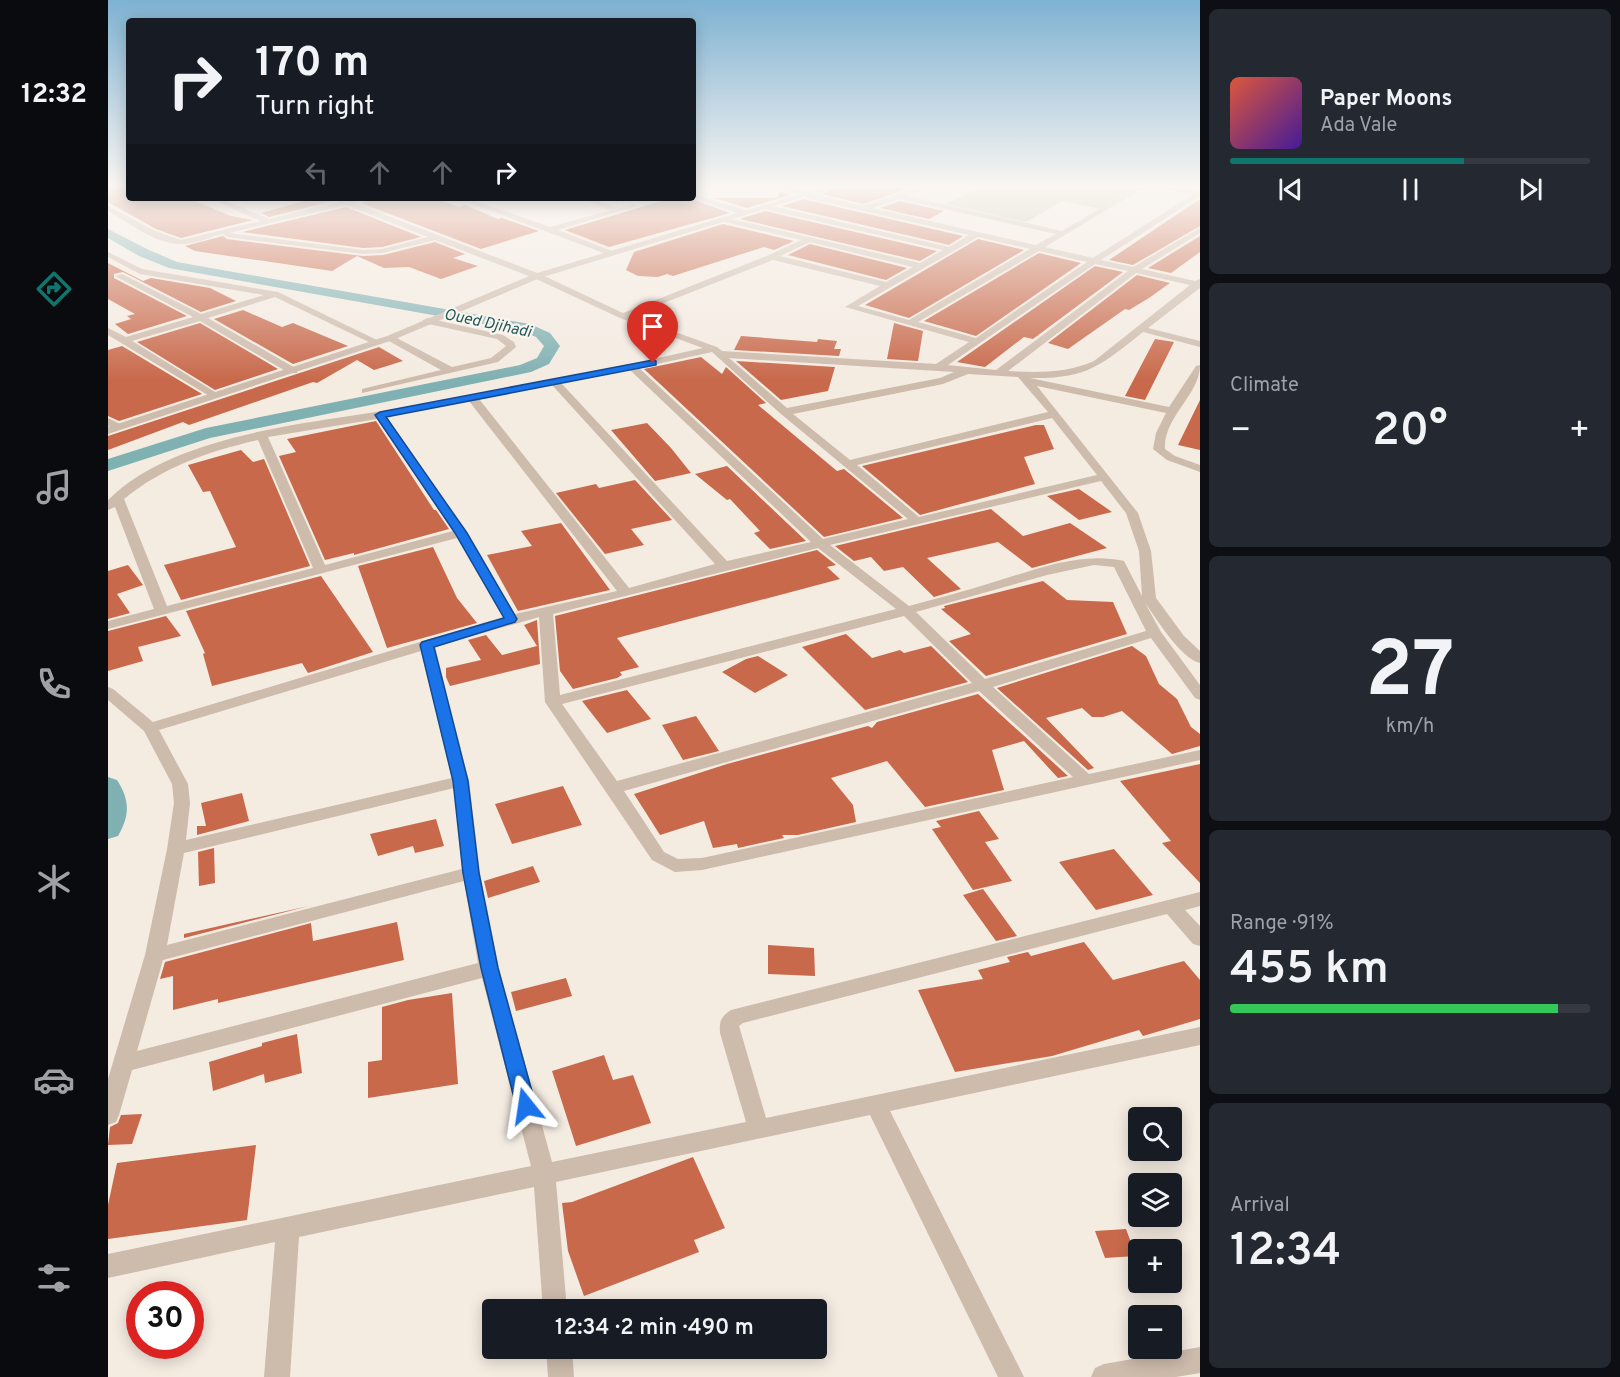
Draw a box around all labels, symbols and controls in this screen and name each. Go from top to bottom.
text: 170 m [255,38,369,91]
icon: right [156,42,234,120]
text: 12:32 [21,78,87,112]
text: Paper Moons [1320,86,1452,113]
text: Turn right [255,90,374,124]
text: Ada Vale [1320,113,1397,139]
icon: left [300,156,333,189]
icon: ahead [363,156,396,189]
icon: ahead [426,156,459,189]
icon: right [489,156,522,189]
icon: previous [1274,173,1307,206]
icon: pause [1394,173,1427,206]
icon: next [1514,173,1547,206]
icon: directions [33,268,75,310]
pin [627,301,678,363]
water label: Oued Djihadi [442,305,534,343]
icon: arrive [636,310,669,343]
text: Climate [1230,373,1299,399]
text: 20° [1372,404,1448,461]
text: − [1230,411,1251,453]
text: + [1569,411,1590,453]
icon: music [33,466,75,508]
text: 27 [1366,625,1454,724]
icon: phone [33,663,75,705]
text: km/h [1386,714,1434,740]
icon: climate [33,861,75,903]
text: Range · 91% [1230,911,1334,937]
text: 455 km [1230,942,1389,999]
icon: car [33,1059,75,1101]
position arrow [494,1074,558,1138]
map controls [1128,1107,1182,1359]
button: search [1128,1107,1182,1161]
button: layers [1128,1173,1182,1227]
text: Arrival [1230,1193,1290,1219]
text: 12:34 [1230,1224,1341,1281]
button: + [1128,1239,1182,1293]
icon: filters [33,1257,75,1299]
speed limit sign: 30 [126,1281,204,1359]
button: − [1128,1305,1182,1359]
text: 12:34 · 2 min · 490 m [555,1315,754,1342]

